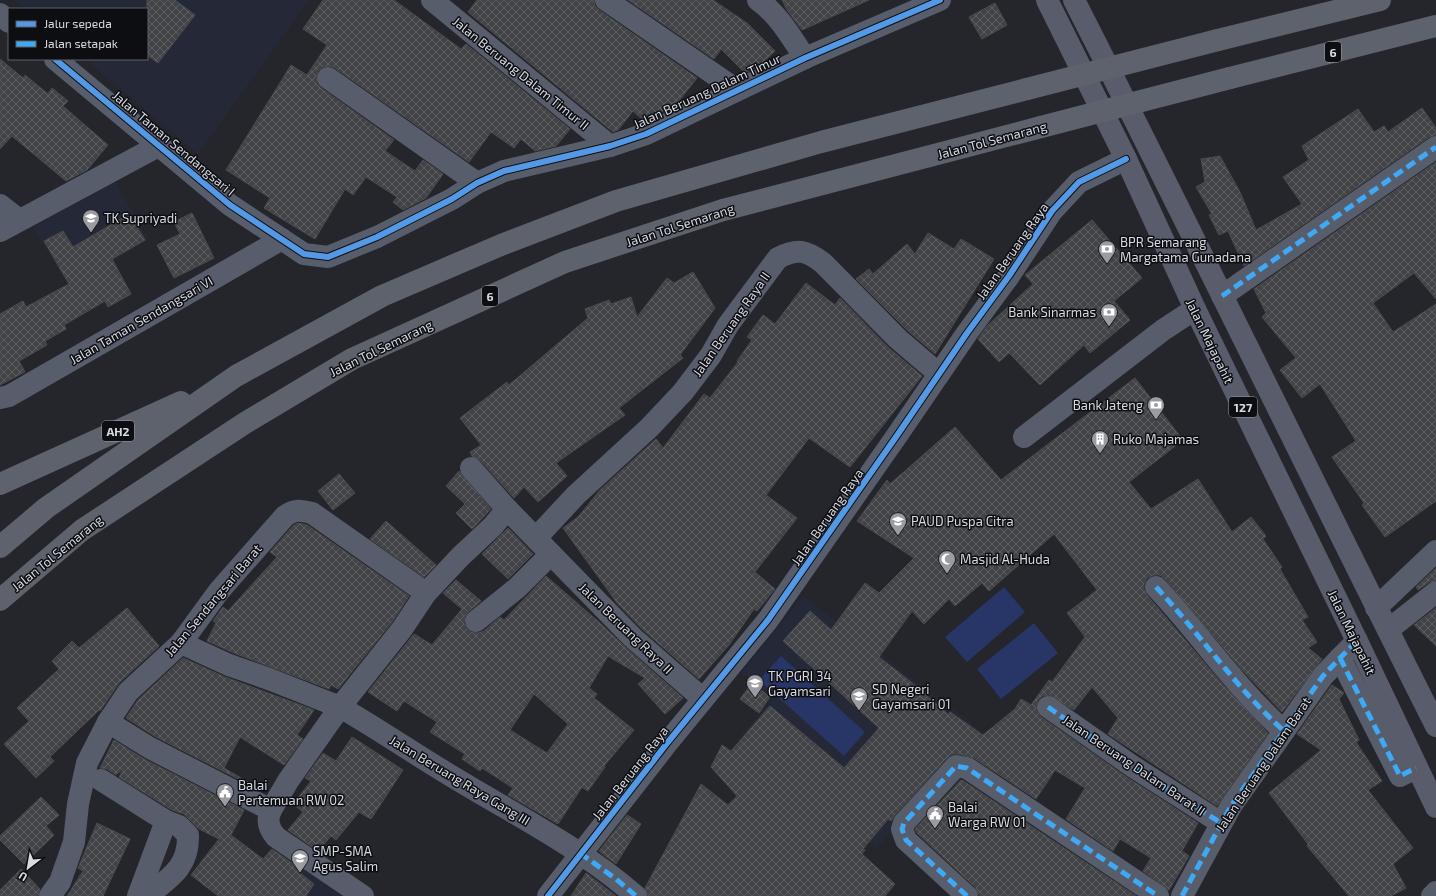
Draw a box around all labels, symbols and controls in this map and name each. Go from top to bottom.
legend [8,8,148,60]
street label: Jalan Beruang Dalam Timur II [450,13,592,133]
text: Jalur sepeda [44,16,112,30]
text: Jalan setapak [44,36,118,50]
road number: 6 [1325,42,1341,62]
street label: Jalan Beruang Dalam Timur [631,50,783,132]
street label: Jalan Taman Sendangsari I [110,87,238,199]
street label: Jalan Tol Semarang [936,118,1048,162]
street label: Jalan Beruang Raya [973,199,1051,303]
street label: Jalan Tol Semarang [624,200,736,250]
school or university icon: TK Supriyadi [81,208,101,233]
place label: TK Supriyadi [104,210,177,226]
place label: BPR Semarang Margatama Gunadana [1120,234,1251,265]
bank icon: BPR Semarang Margatama Gunadana [1097,239,1117,264]
street label: Jalan Beruang Raya II [689,268,773,380]
street label: Jalan Taman Sendangsari VI [67,272,215,368]
road number: 6 [482,286,498,306]
street label: Jalan Majapahit [1183,296,1237,386]
bank icon: Bank Sinarmas [1099,302,1119,327]
place label: Bank Sinarmas [1008,304,1096,320]
street label: Jalan Tol Semarang [327,316,435,380]
bank icon: Bank Jateng [1146,395,1166,420]
place label: Bank Jateng [1073,397,1143,413]
road number: 127 [1229,397,1257,417]
road number: AH2 [102,421,134,441]
building icon: Ruko Majamas [1090,429,1110,454]
place label: Ruko Majamas [1113,431,1199,447]
street label: Jalan Beruang Raya [788,465,866,569]
street label: Jalan Tol Semarang [8,511,106,595]
school or university icon: PAUD Puspa Citra [888,511,908,536]
place label: PAUD Puspa Citra [911,513,1014,529]
street label: Jalan Sendangsari Barat [161,541,265,659]
mosque icon: Masjid Al-Huda [937,549,957,574]
place label: Masjid Al-Huda [960,551,1050,567]
street label: Jalan Beruang Raya II [576,579,676,677]
street label: Jalan Majapahit [1325,587,1379,677]
place label: TK PGRI 34 Gayamsari [768,668,831,699]
school or university icon: TK PGRI 34 Gayamsari [745,673,765,698]
place label: SD Negeri Gayamsari 01 [872,681,951,712]
school or university icon: SD Negeri Gayamsari 01 [849,686,869,711]
street label: Jalan Beruang Dalam Barat [1212,694,1314,834]
street label: Jalan Beruang Dalam Barat II [1060,711,1208,819]
street label: Jalan Beruang Raya [588,723,672,823]
street label: Jalan Beruang Raya Gang III [387,732,533,828]
place label: Balai Pertemuan RW 02 [238,777,344,808]
public building icon: Balai Pertemuan RW 02 [215,782,235,807]
place label: Balai Warga RW 01 [948,799,1026,830]
public building icon: Balai Warga RW 01 [925,804,945,829]
place label: SMP-SMA Agus Salim [313,843,378,874]
north arrow [8,848,48,888]
school or university icon: SMP-SMA Agus Salim [290,848,310,873]
text: U [16,869,29,885]

